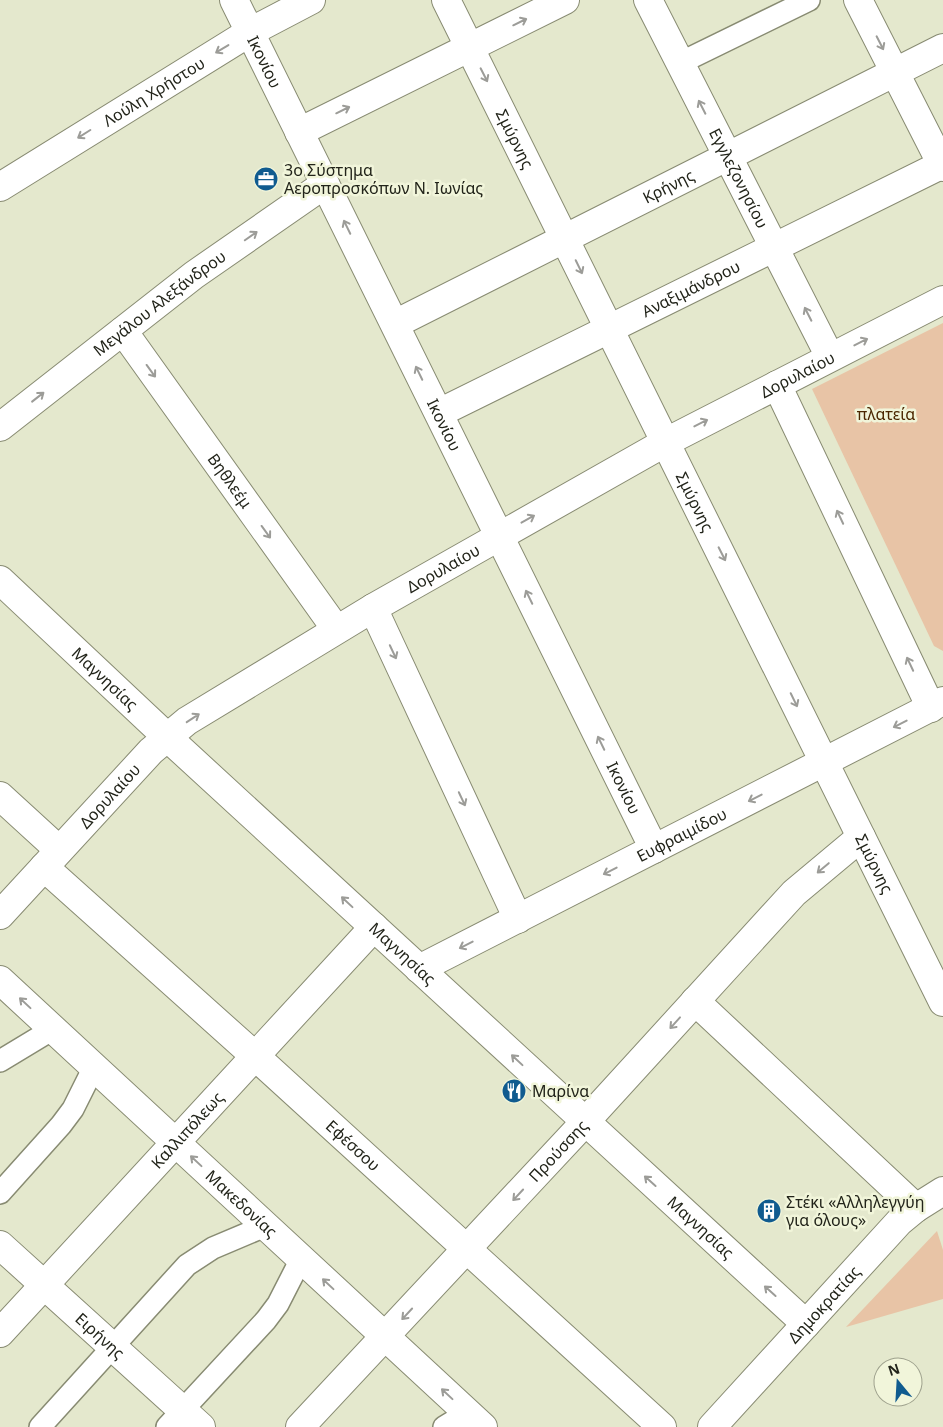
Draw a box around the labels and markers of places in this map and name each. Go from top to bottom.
place label: 3ο Σύστημα Αεροπροσκόπων Ν. Ιωνίας [284,159,483,199]
office icon: 3ο Σύστημα Αεροπροσκόπων Ν. Ιωνίας [253,166,279,192]
restaurant icon: Μαρίνα [501,1078,527,1104]
place label: Μαρίνα [532,1080,589,1102]
place label: Στέκι «Αλληλεγγύη για όλους» [786,1191,925,1231]
building icon: Στέκι «Αλληλεγγύη για όλους» [756,1198,782,1224]

